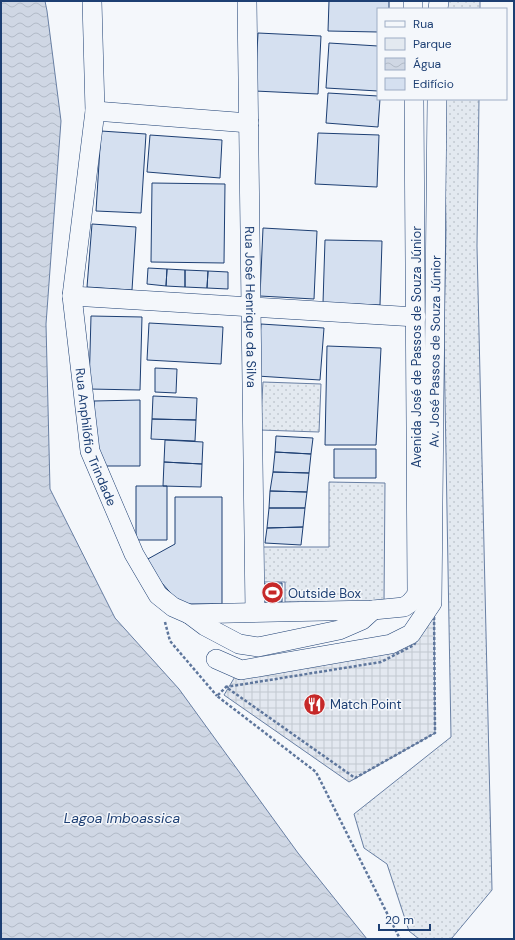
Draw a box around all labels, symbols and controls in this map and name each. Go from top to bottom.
legend [377,8,507,100]
text: Rua [413,16,434,32]
text: Parque [413,36,452,52]
text: Água [413,56,441,72]
text: Edifício [413,76,454,92]
street label: Rua José Henrique da Silva [241,226,261,388]
street label: Avenida José de Passos de Souza Júnior [408,226,425,468]
street label: Av. José Passos de Souza Júnior [425,255,444,448]
street label: Rua Anphilófio Trindade [72,367,121,508]
sports icon: Outside Box [260,580,286,606]
place label: Outside Box [288,585,362,602]
restaurant icon: Match Point [302,691,328,717]
place label: Match Point [330,696,402,713]
water label: Lagoa Imboassica [64,809,180,827]
scale bar [379,906,430,932]
text: 20 m [385,912,414,928]

